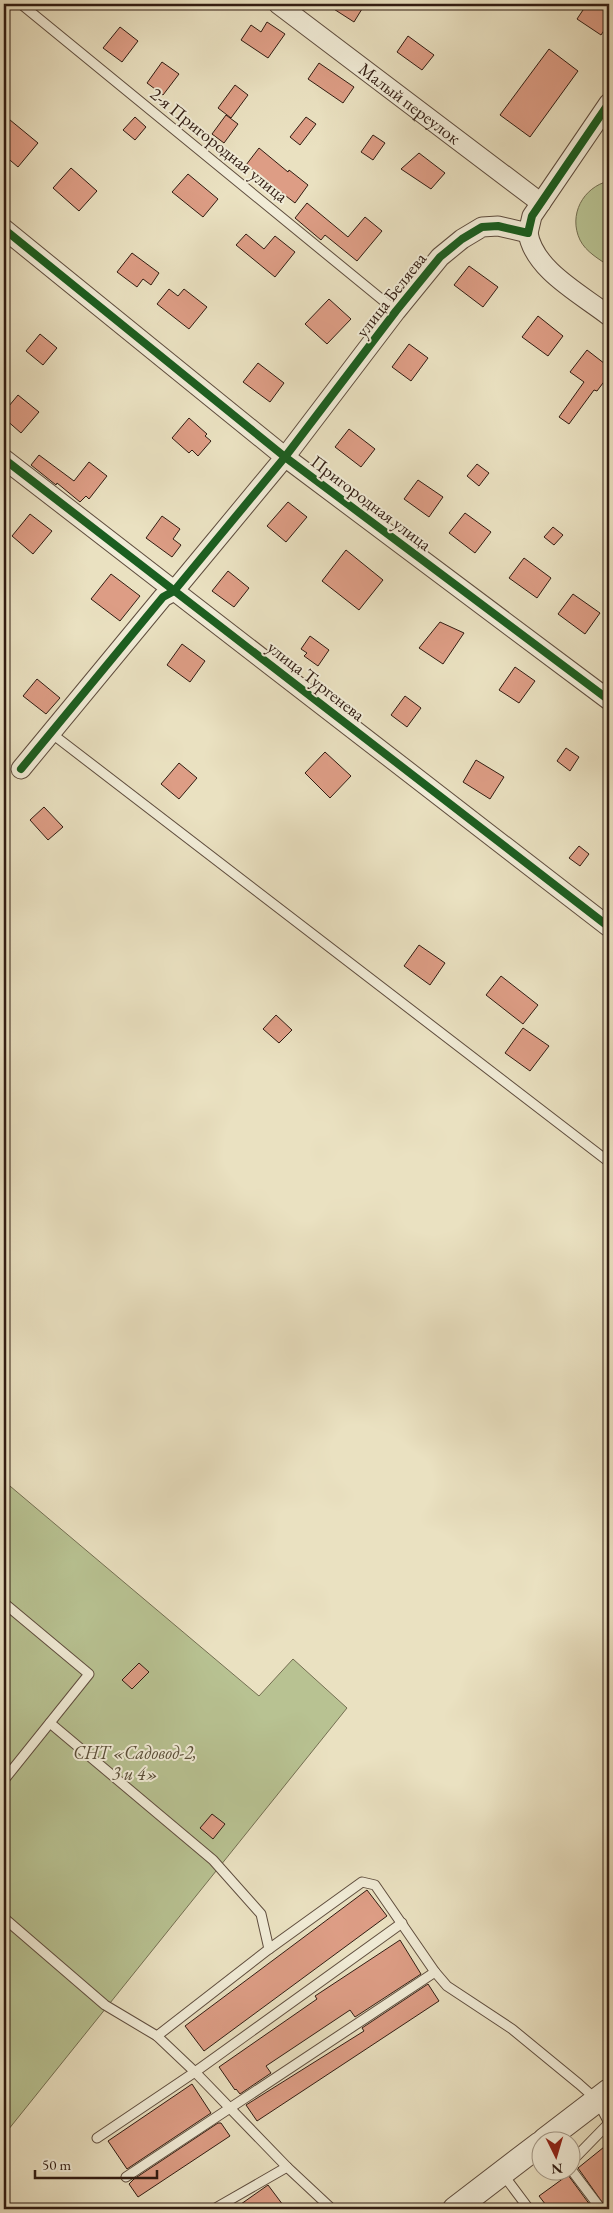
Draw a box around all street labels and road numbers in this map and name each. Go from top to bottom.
street label: Малый переулок [354,57,466,149]
street label: 2-я Пригородная улица [146,82,293,208]
street label: улица Беляева [350,247,431,342]
street label: Пригородная улица [306,450,437,556]
street label: улица Тургенева [263,635,370,726]

